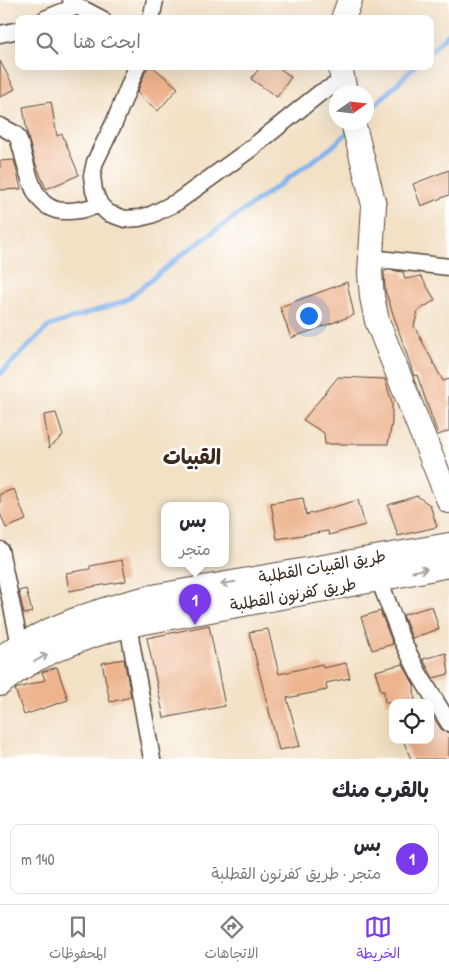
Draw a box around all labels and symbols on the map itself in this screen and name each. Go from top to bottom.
north arrow [329,85,374,130]
your location [296,303,322,329]
district label: القبيات [163,442,221,471]
street label: طريق القبيات القطلبة [257,544,387,588]
one-way arrow [411,565,427,574]
street label: طريق كفرنون القطلبة [228,572,358,616]
one-way arrow [221,579,237,589]
pin: 1 [179,584,211,625]
one-way arrow [33,653,48,662]

